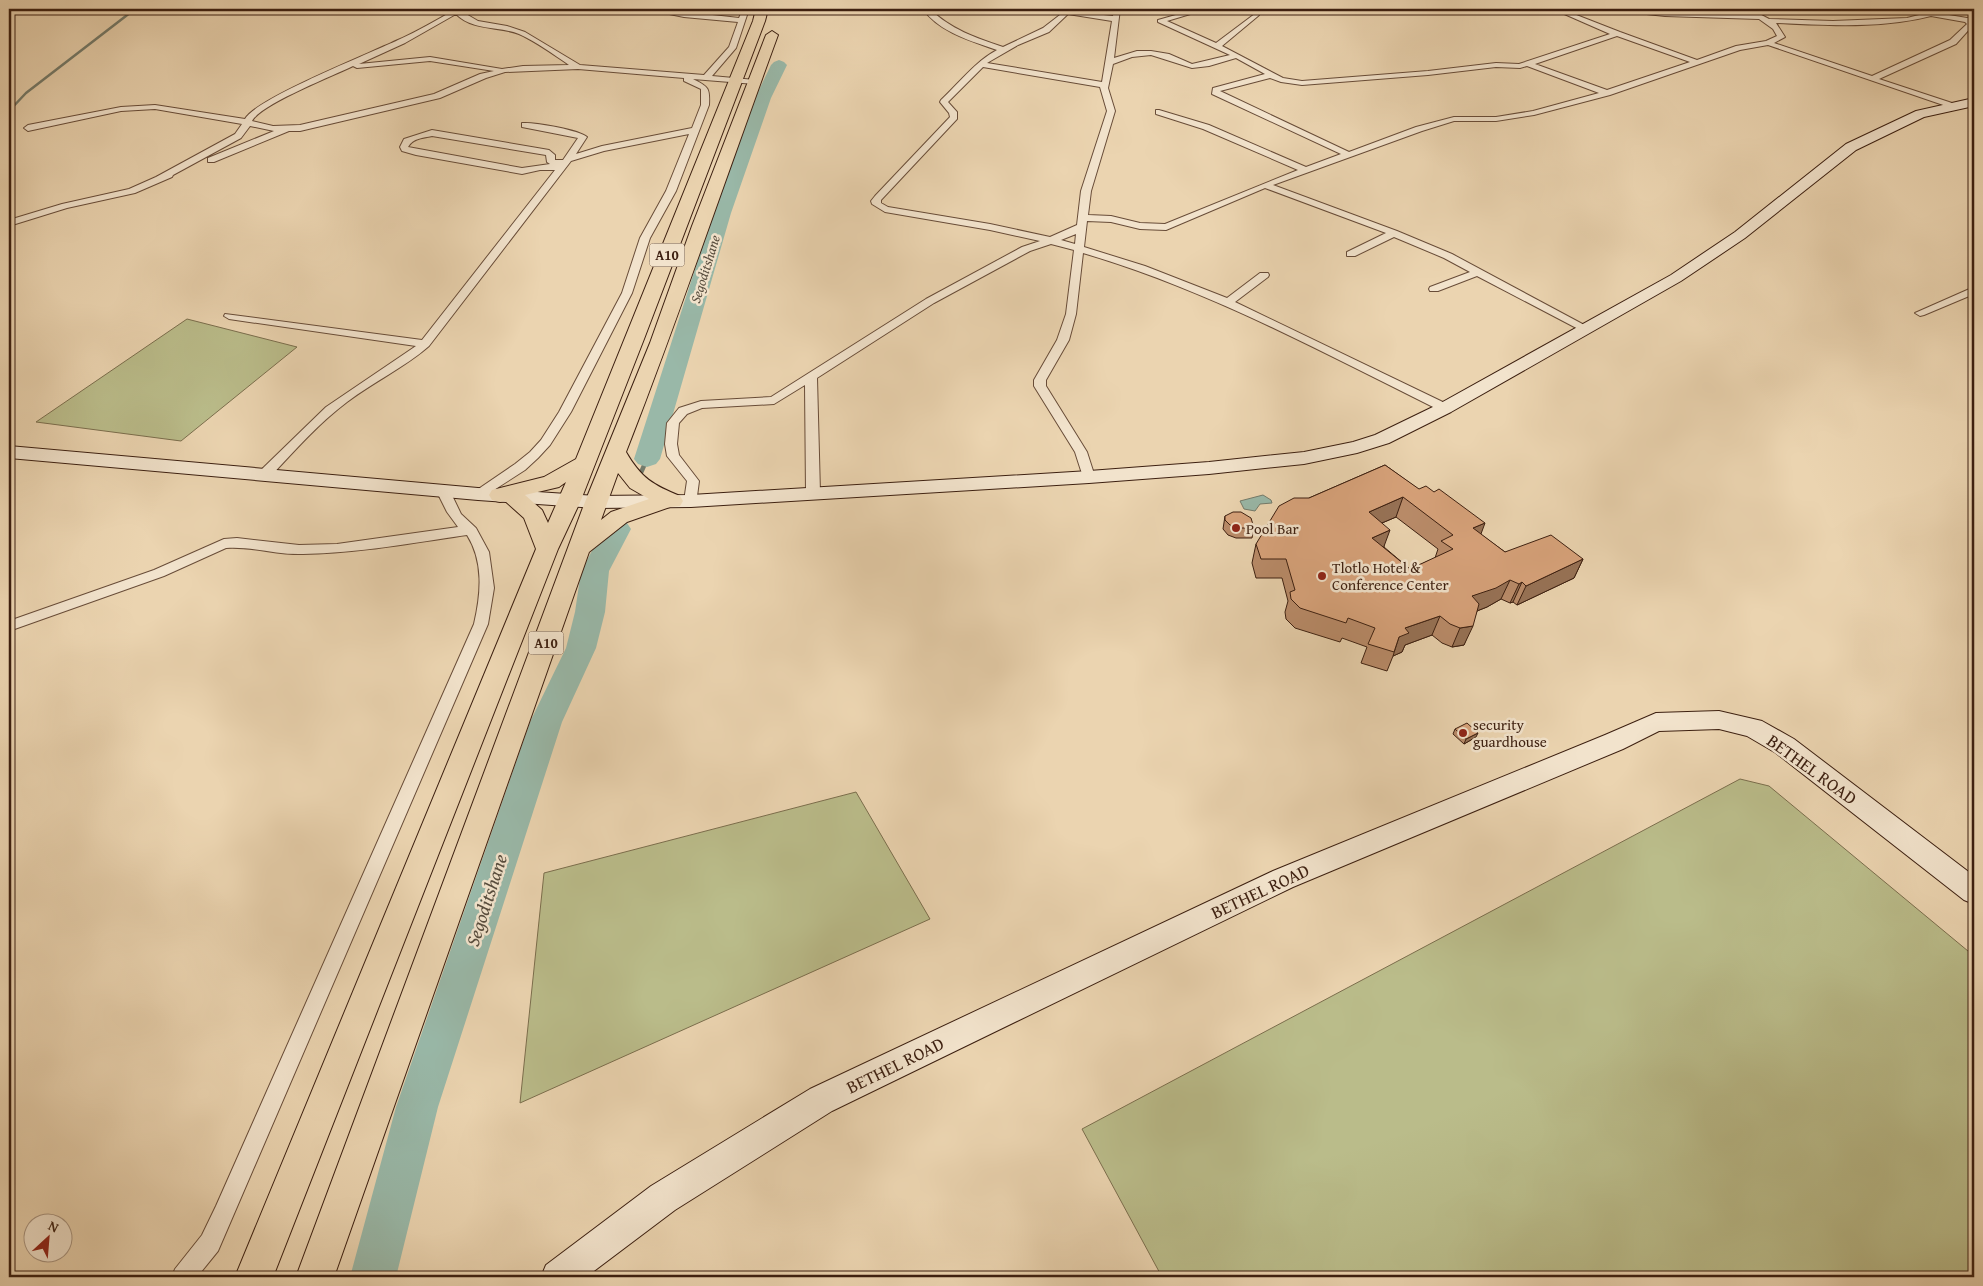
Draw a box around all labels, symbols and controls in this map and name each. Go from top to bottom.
water label: Segoditshane [685,232,725,306]
road number: A10 [650,244,684,266]
place label: Pool Bar [1246,518,1299,539]
marker: Pool Bar [1230,522,1242,534]
place label: Tlotlo Hotel & Conference Center [1332,557,1449,595]
marker: Tlotlo Hotel & Conference Center [1316,570,1328,582]
road number: A10 [528,632,564,654]
place label: security guardhouse [1473,714,1547,752]
marker: security guardhouse [1457,727,1469,739]
street label: BETHEL ROAD [1761,727,1863,811]
water label: Segoditshane [458,850,514,950]
street label: BETHEL ROAD [1206,856,1314,926]
street label: BETHEL ROAD [842,1030,949,1100]
north arrow [22,1214,72,1264]
text: N [45,1215,63,1238]

